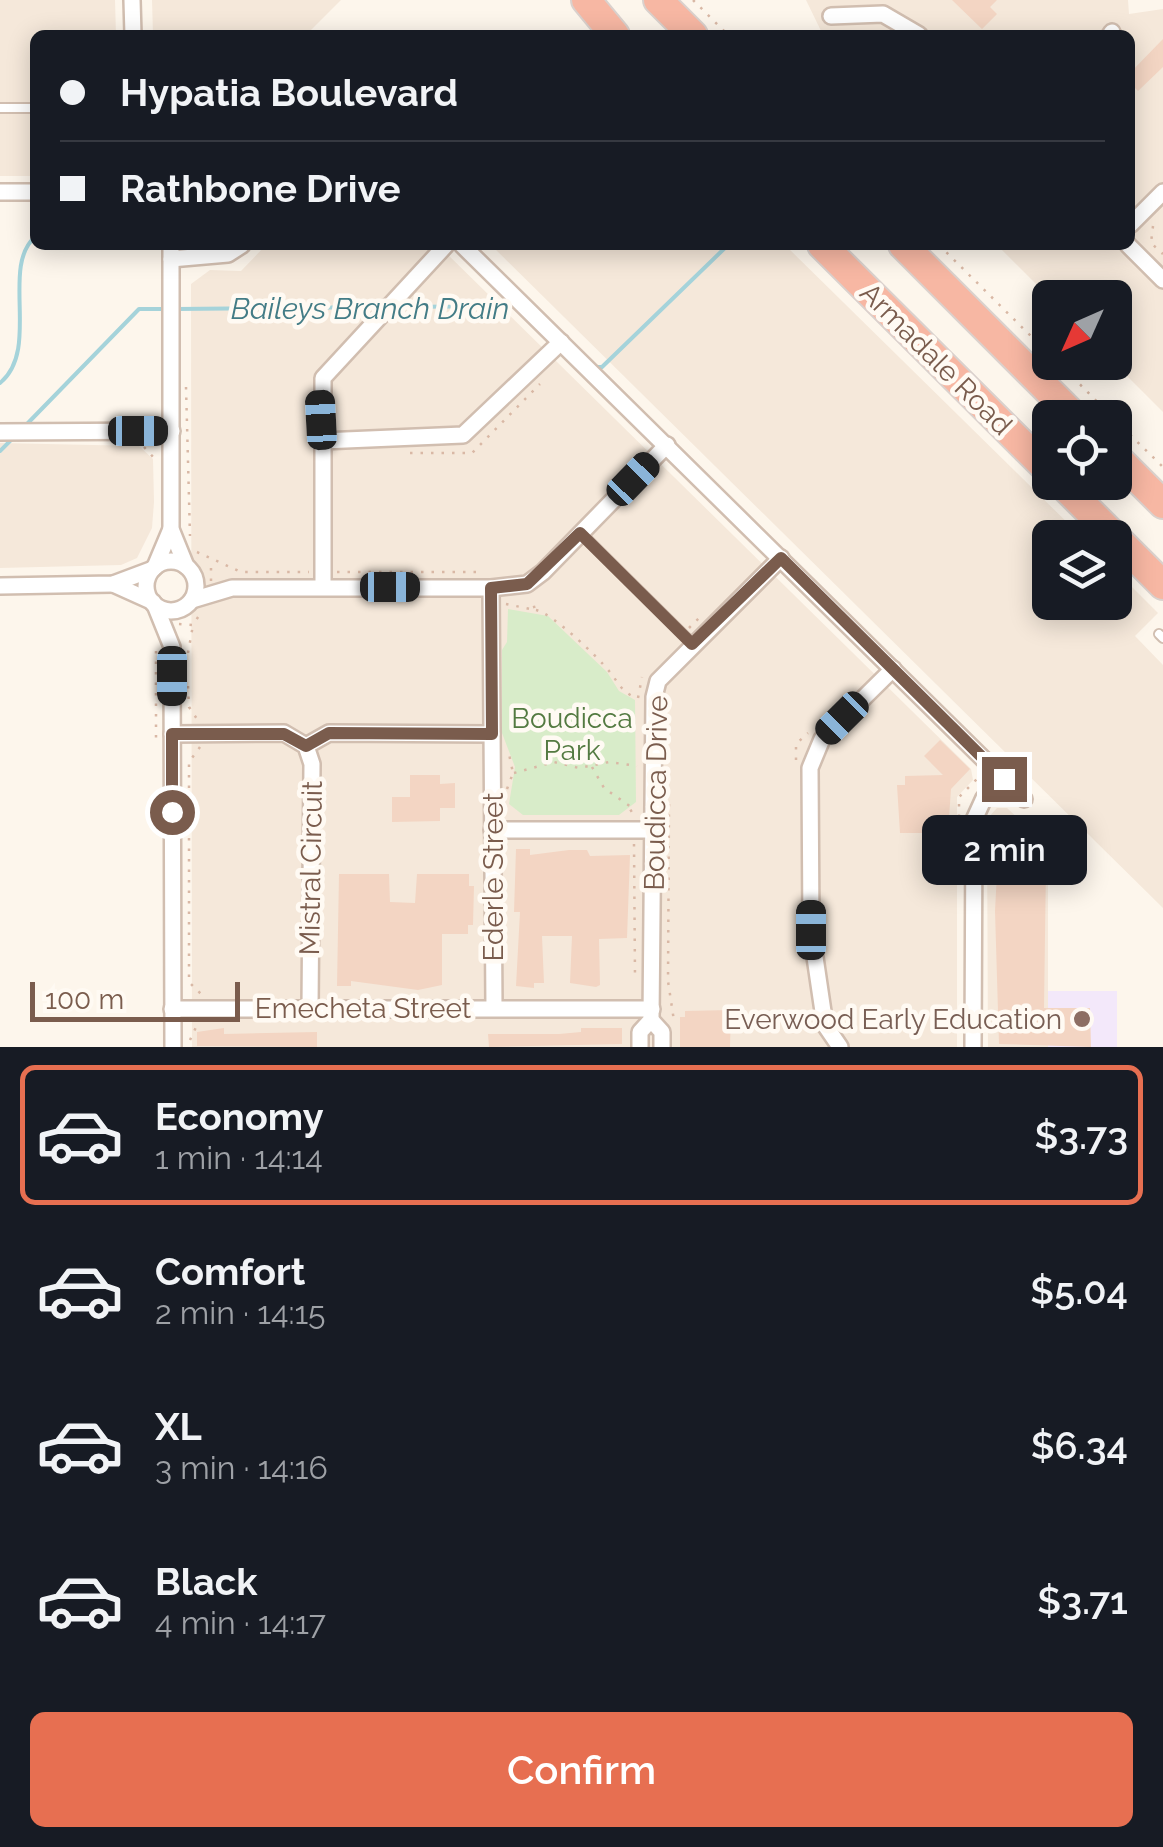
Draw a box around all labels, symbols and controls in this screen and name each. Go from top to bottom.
text: Hypatia Boulevard [120,70,458,115]
text: Rathbone Drive [120,166,401,211]
street label: Armadale Road [853,276,1019,442]
north arrow [1032,280,1132,380]
map controls [1032,280,1132,620]
water label: Baileys Branch Drain [231,291,509,326]
car [304,389,338,451]
button: locate [1032,400,1132,500]
car [108,416,168,446]
car [601,447,665,511]
button: layers [1032,520,1132,620]
car [360,572,420,602]
car [157,646,187,706]
car [810,686,874,750]
street label: Boudicca Drive [638,695,674,891]
park label: Boudicca Park [511,702,633,767]
route end [982,757,1027,802]
street label: Mistral Circuit [293,780,329,956]
route start [150,790,195,835]
street label: Ederle Street [477,792,510,962]
callout: 2 min [922,814,1086,884]
text: 2 min [964,831,1045,868]
car [796,900,826,960]
scale bar [30,977,240,1021]
text: 100 m [45,983,124,1016]
street label: Emecheta Street [255,992,472,1025]
place label: Everwood Early Education [724,1003,1062,1036]
marker: Everwood Early Education [1071,1008,1093,1030]
icon: car [35,1090,125,1180]
text: Economy [155,1094,324,1139]
text: $3.73 [1034,1113,1128,1158]
text: 1 min · 14:14 [155,1139,323,1176]
icon: car [35,1245,125,1335]
text: Comfort [155,1249,305,1294]
text: $5.04 [1030,1268,1128,1313]
text: 2 min · 14:15 [155,1294,326,1331]
icon: car [35,1400,125,1490]
text: XL [155,1404,202,1449]
text: $6.34 [1031,1423,1128,1468]
text: 3 min · 14:16 [155,1449,328,1486]
icon: car [35,1555,125,1645]
text: Black [155,1559,257,1604]
text: $3.71 [1037,1578,1128,1623]
text: 4 min · 14:17 [155,1604,326,1641]
button: Confirm [30,1712,1133,1827]

